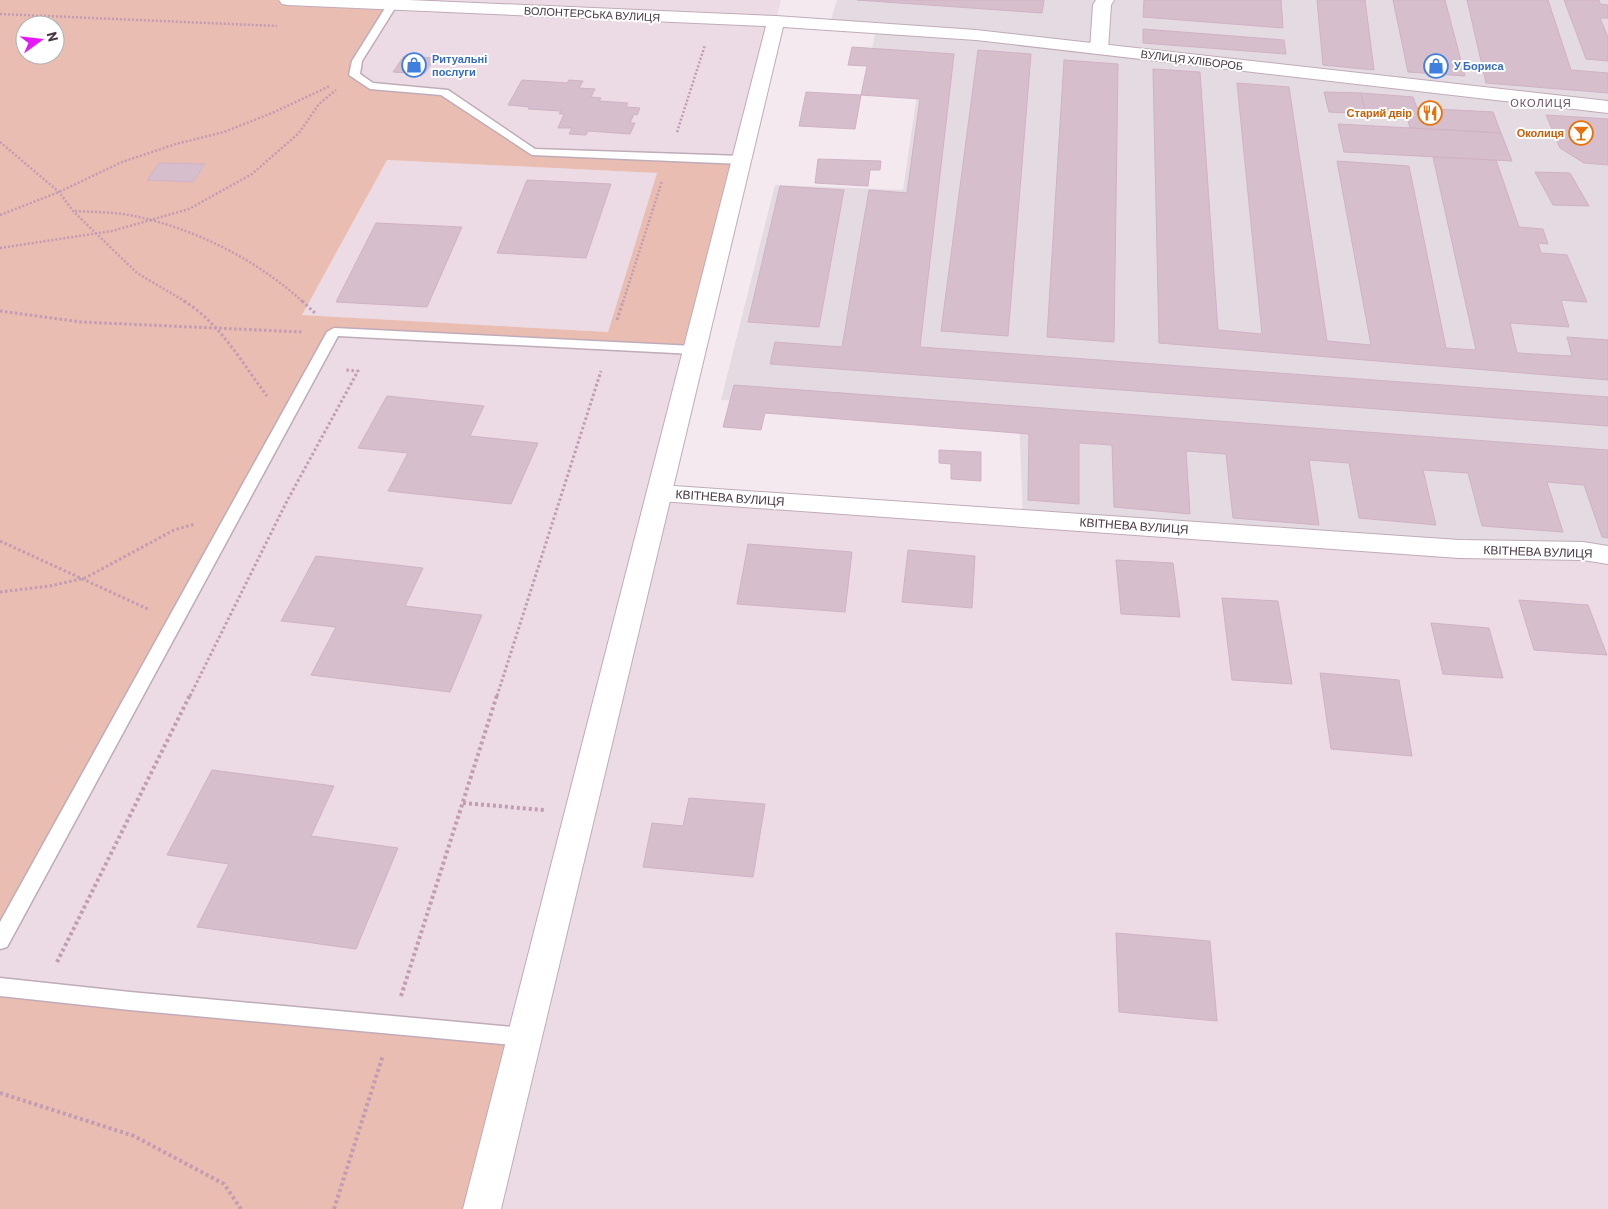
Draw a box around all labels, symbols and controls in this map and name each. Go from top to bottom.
street label: ВОЛОНТЕРСЬКА ВУЛИЦЯ [524,3,660,24]
north arrow [15,15,65,65]
text: N [44,30,62,43]
street label: ВУЛИЦЯ ХЛІБОРОБ [1140,47,1244,72]
shop icon: Ритуальні послуги [401,52,427,78]
place label: Ритуальні послуги [432,52,487,78]
shop icon: У Бориса [1423,53,1449,79]
place label: У Бориса [1454,59,1504,72]
district label: ОКОЛИЦЯ [1510,96,1572,109]
restaurant icon: Старий двір [1417,100,1443,126]
place label: Старий двір [1347,106,1412,119]
bar icon: Околиця [1568,120,1594,146]
place label: Околиця [1517,126,1564,139]
street label: КВІТНЕВА ВУЛИЦЯ [675,486,785,509]
street label: КВІТНЕВА ВУЛИЦЯ [1079,514,1189,537]
street label: КВІТНЕВА ВУЛИЦЯ [1483,542,1593,561]

